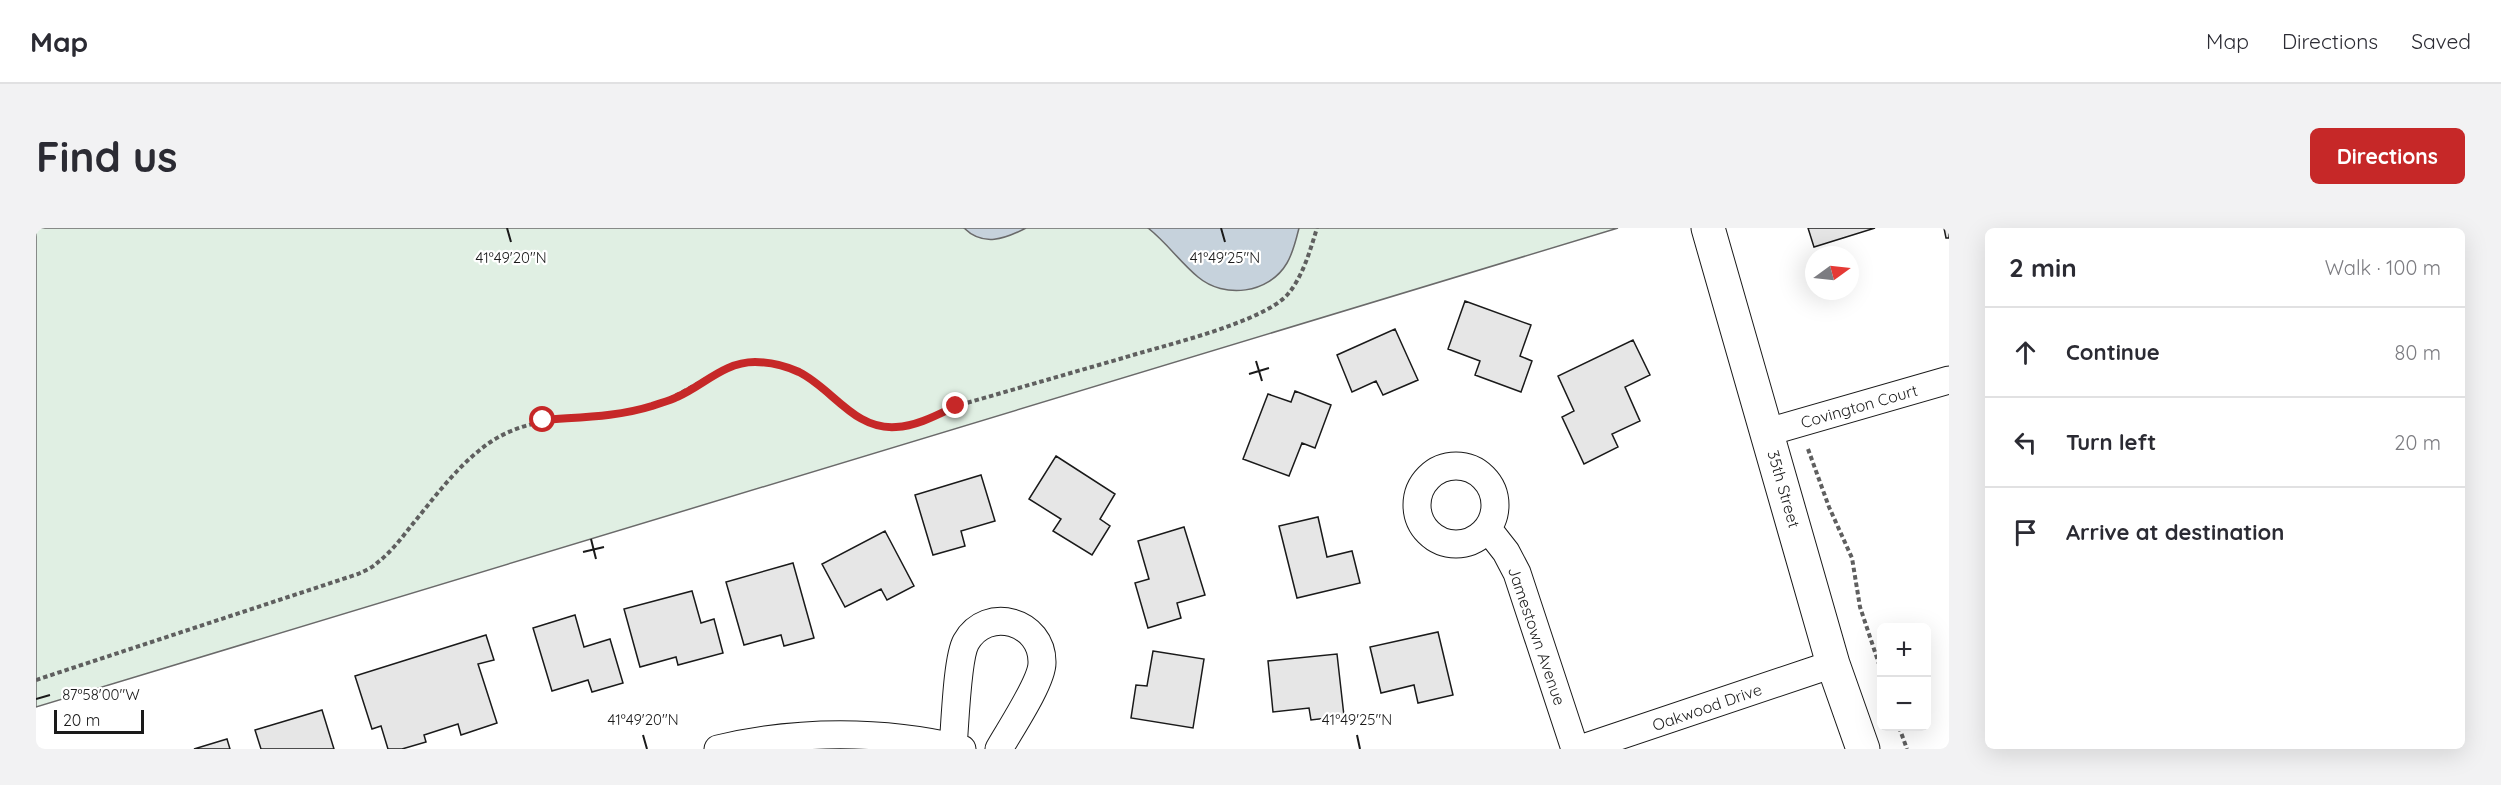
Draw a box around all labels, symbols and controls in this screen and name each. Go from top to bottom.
text: Map [30,24,88,59]
text: Map [2206,28,2249,54]
text: Directions [2282,28,2378,54]
text: Saved [2411,28,2471,54]
button: Directions [2310,128,2465,184]
text: Find us [36,130,178,183]
north arrow [1805,246,1859,300]
text: 41°49'20"N [475,248,547,267]
text: 41°49'25"N [1190,248,1260,267]
text: 2 min [2009,251,2077,284]
text: Walk · 100 m [2325,255,2441,280]
icon: ahead [2009,336,2042,369]
text: Continue [2066,338,2160,366]
text: 80 m [2395,340,2441,365]
street label: Covington Court [1798,380,1920,432]
route end [942,392,968,418]
route start [529,406,555,432]
icon: left [2009,426,2042,459]
text: Turn left [2066,428,2156,456]
text: 20 m [2394,430,2441,455]
street label: 35th Street [1763,448,1805,530]
icon: arrive [2009,516,2042,549]
text: Arrive at destination [2066,518,2284,546]
street label: Jamestown Avenue [1504,564,1570,708]
map controls [1877,623,1931,731]
button: + [1877,623,1931,677]
button: − [1877,677,1931,731]
street label: Oakwood Drive [1650,679,1764,735]
text: 87°58'00"W [62,685,140,704]
scale bar [54,707,144,735]
text: 20 m [63,710,100,730]
text: 41°49'20"N [607,710,679,729]
text: 41°49'25"N [1322,710,1392,729]

